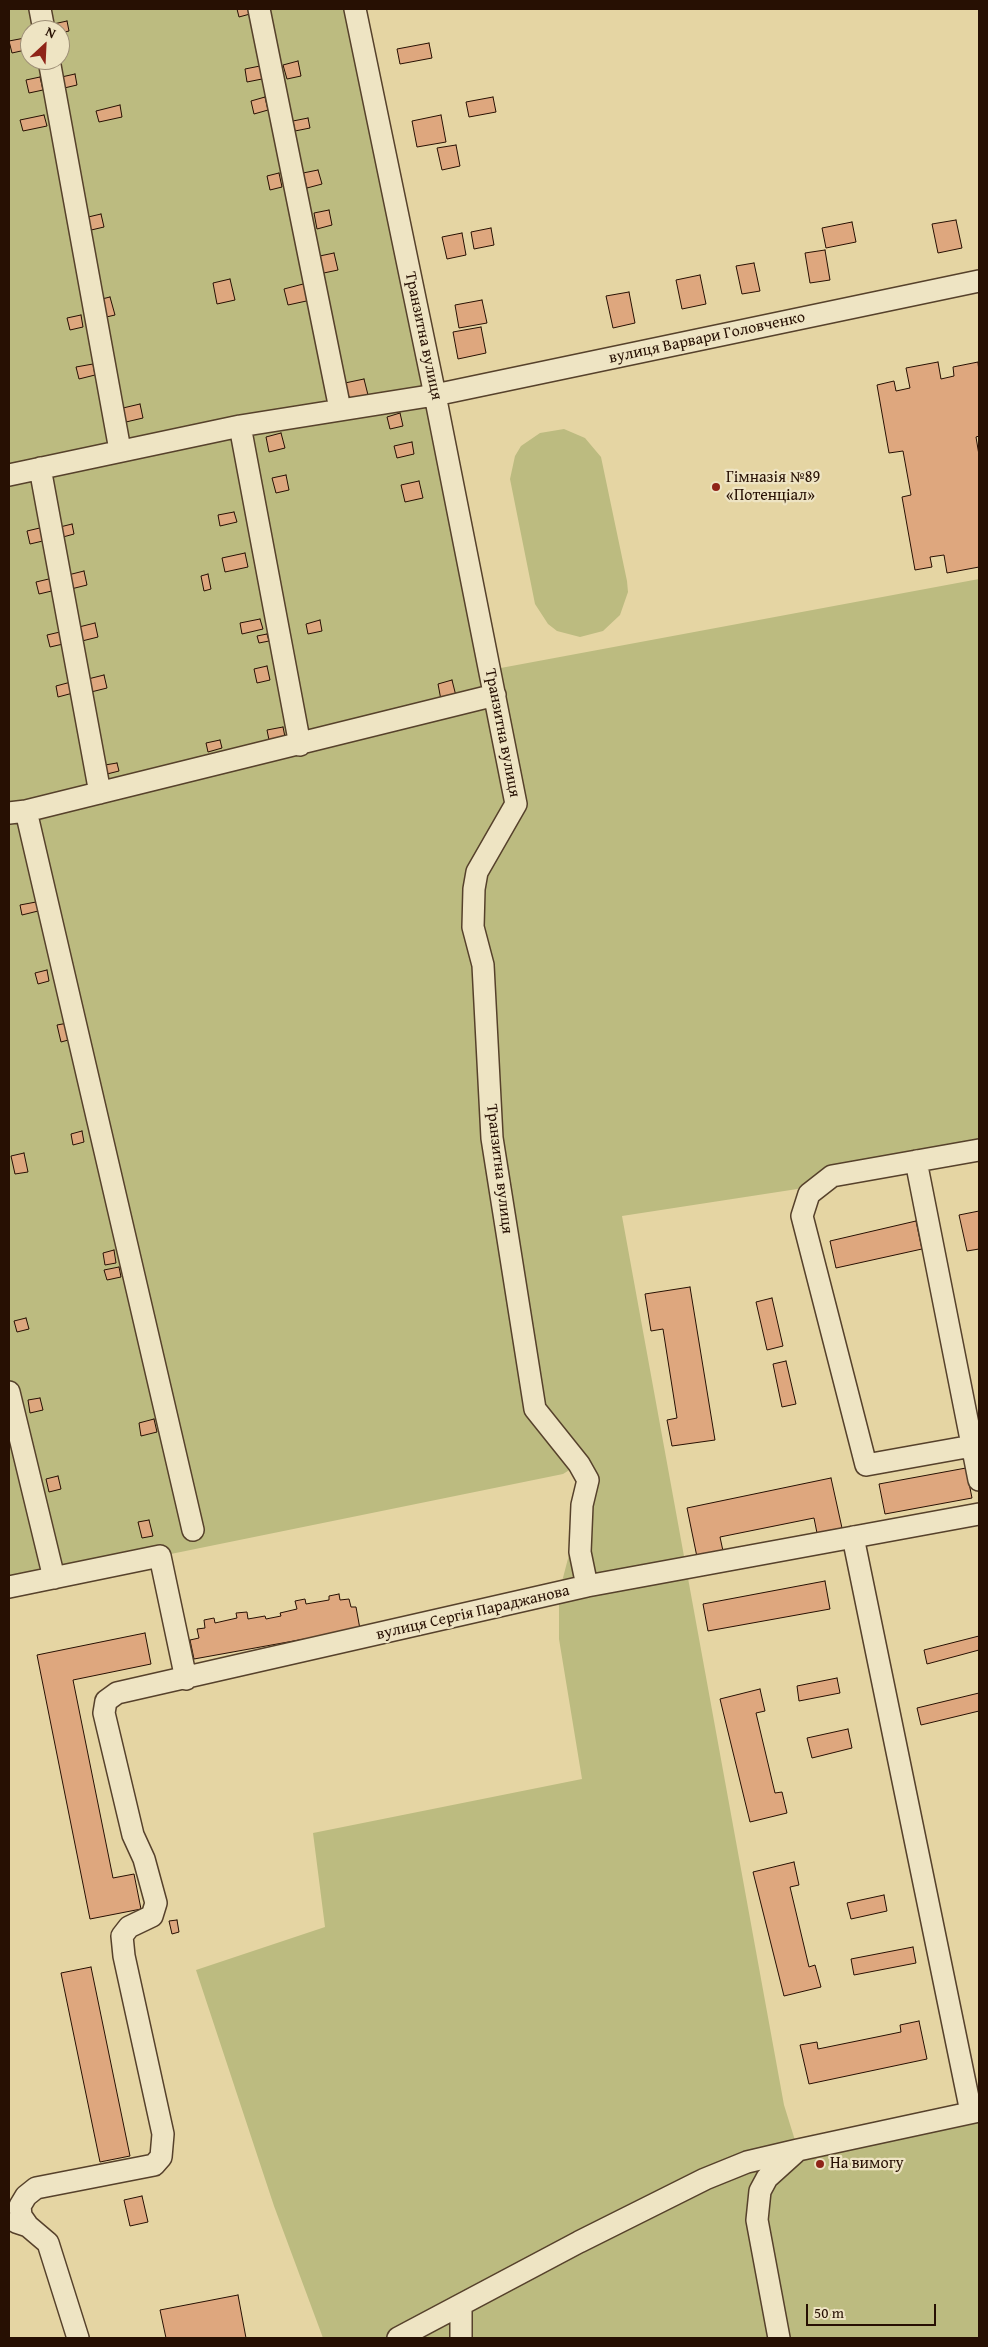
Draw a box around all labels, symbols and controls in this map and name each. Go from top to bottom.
north arrow [20,20,70,70]
text: N [42,21,59,43]
street label: Транзитна вулиця [400,270,446,402]
street label: вулиця Варвари Головченко [607,308,807,368]
place label: Гімназія №89 «Потенціал» [726,468,820,506]
marker: Гімназія №89 «Потенціал» [710,481,722,493]
street label: Транзитна вулиця [480,667,524,799]
street label: Транзитна вулиця [482,1103,516,1235]
street label: вулиця Сергія Параджанова [374,1581,572,1645]
place label: На вимогу [830,2154,904,2174]
marker: На вимогу [814,2158,826,2170]
scale bar [808,2294,938,2326]
text: 50 m [814,2302,844,2323]

